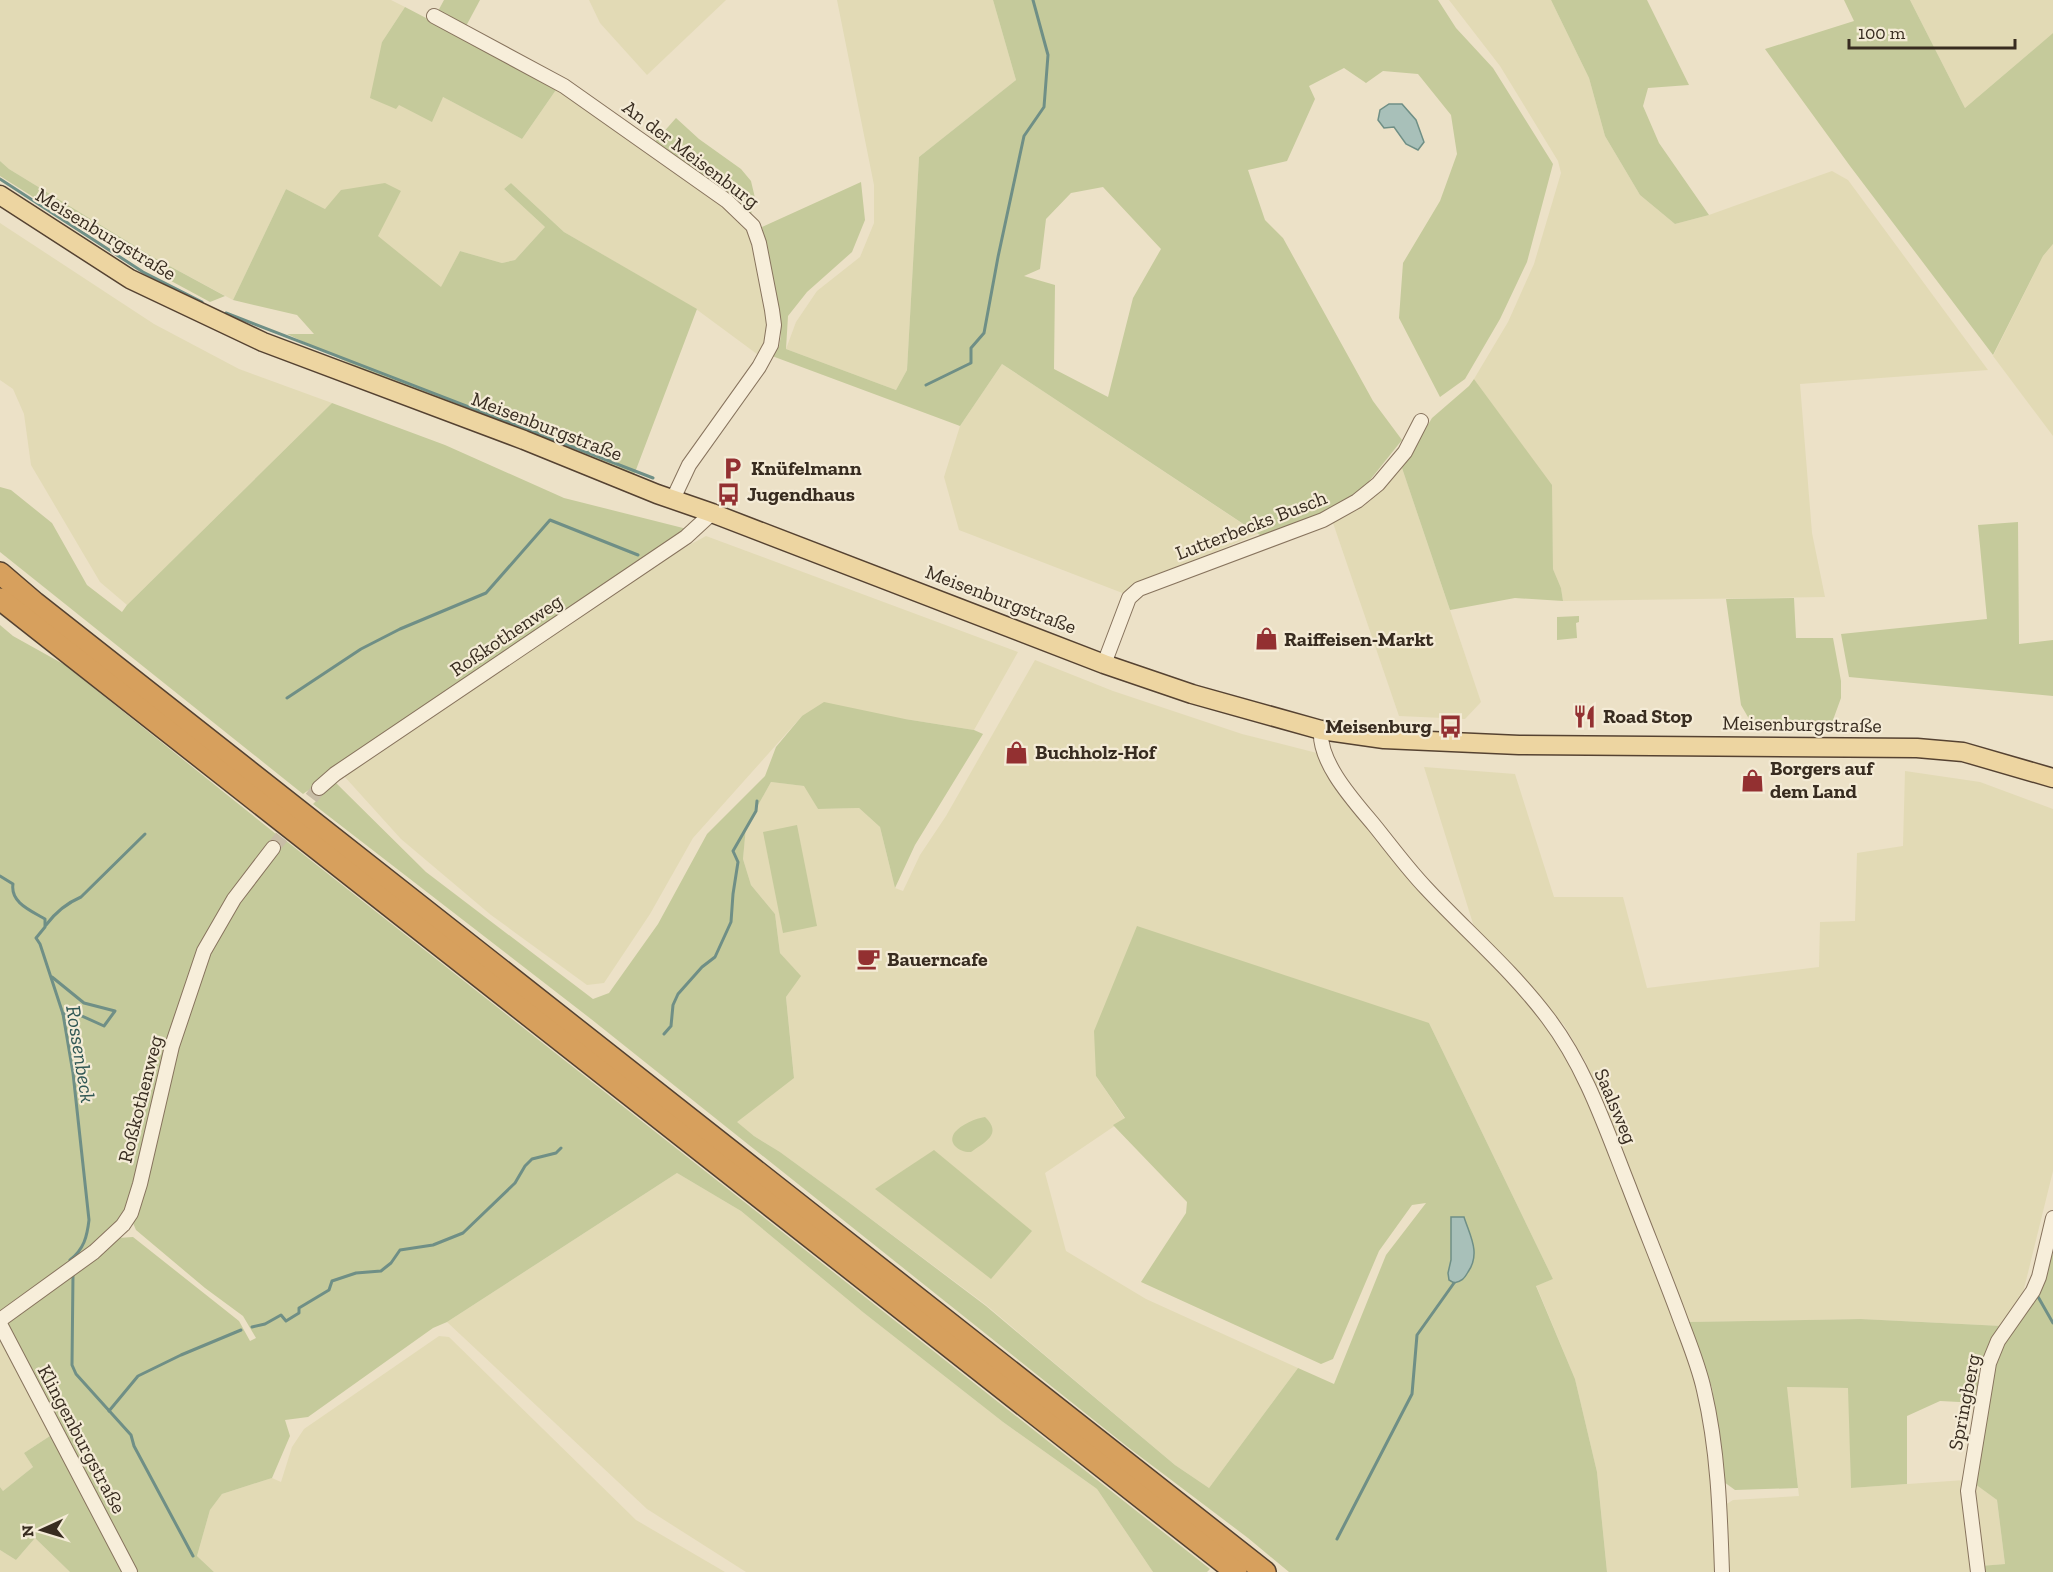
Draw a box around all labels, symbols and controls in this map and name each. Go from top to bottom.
scale bar [1849,12,2016,50]
text: 100 m [1858,22,1906,44]
street label: An der Meisenburg [618,95,764,213]
street label: Meisenburgstraße [31,183,181,285]
street label: Meisenburgstraße [468,386,626,466]
parking icon: Knüfelmann [720,455,746,481]
place label: Knüfelmann [751,456,862,480]
bus stop icon: Jugendhaus [716,481,742,507]
place label: Jugendhaus [747,482,855,506]
street label: Lutterbecks Busch [1172,485,1331,565]
street label: Meisenburgstraße [922,559,1080,639]
street label: Roßkothenweg [445,589,567,681]
shop icon: Raiffeisen-Markt [1253,626,1279,652]
place label: Raiffeisen-Markt [1284,627,1434,651]
restaurant icon: Road Stop [1572,703,1598,729]
place label: Road Stop [1603,704,1692,728]
street label: Meisenburgstraße [1722,711,1882,737]
bus stop icon: Meisenburg [1437,713,1463,739]
place label: Meisenburg [1325,714,1433,738]
shop icon: Buchholz-Hof [1004,739,1030,765]
place label: Buchholz-Hof [1035,740,1158,764]
place label: Borgers auf dem Land [1770,756,1875,803]
shop icon: Borgers auf dem Land [1739,767,1765,793]
cafe icon: Bauerncafe [856,946,882,972]
place label: Bauerncafe [887,947,988,971]
water label: Rossenbeck [61,1003,101,1105]
street label: Roßkothenweg [113,1033,167,1165]
street label: Saalsweg [1589,1065,1643,1147]
street label: Springberg [1943,1352,1985,1452]
street label: Klingenburgstraße [33,1361,131,1517]
north arrow [12,1500,72,1560]
text: N [18,1524,37,1538]

